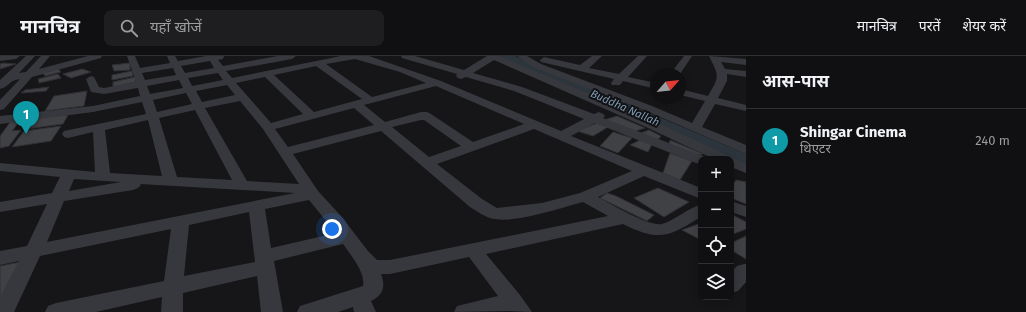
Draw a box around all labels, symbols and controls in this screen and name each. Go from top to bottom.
search box [104,10,384,46]
text: मानचित्र [20,15,80,38]
icon: search [118,17,140,39]
text: यहाँ खोजें [150,18,202,36]
text: मानचित्र [857,18,897,35]
text: परतें [919,18,940,35]
text: शेयर करें [962,18,1006,35]
north arrow [650,68,686,104]
text: आस-पास [762,71,829,92]
water label: Buddha Nallah [589,87,661,129]
pin: 1 [13,101,39,134]
text: Shingar Cinema [800,123,907,141]
text: 1 [772,133,778,148]
text: 240 m [975,133,1010,148]
text: थिएटर [800,141,831,156]
map controls [698,156,734,300]
button: + [698,156,734,192]
button: − [698,192,734,228]
your location [322,219,342,239]
button: locate [698,228,734,264]
button: layers [698,264,734,300]

